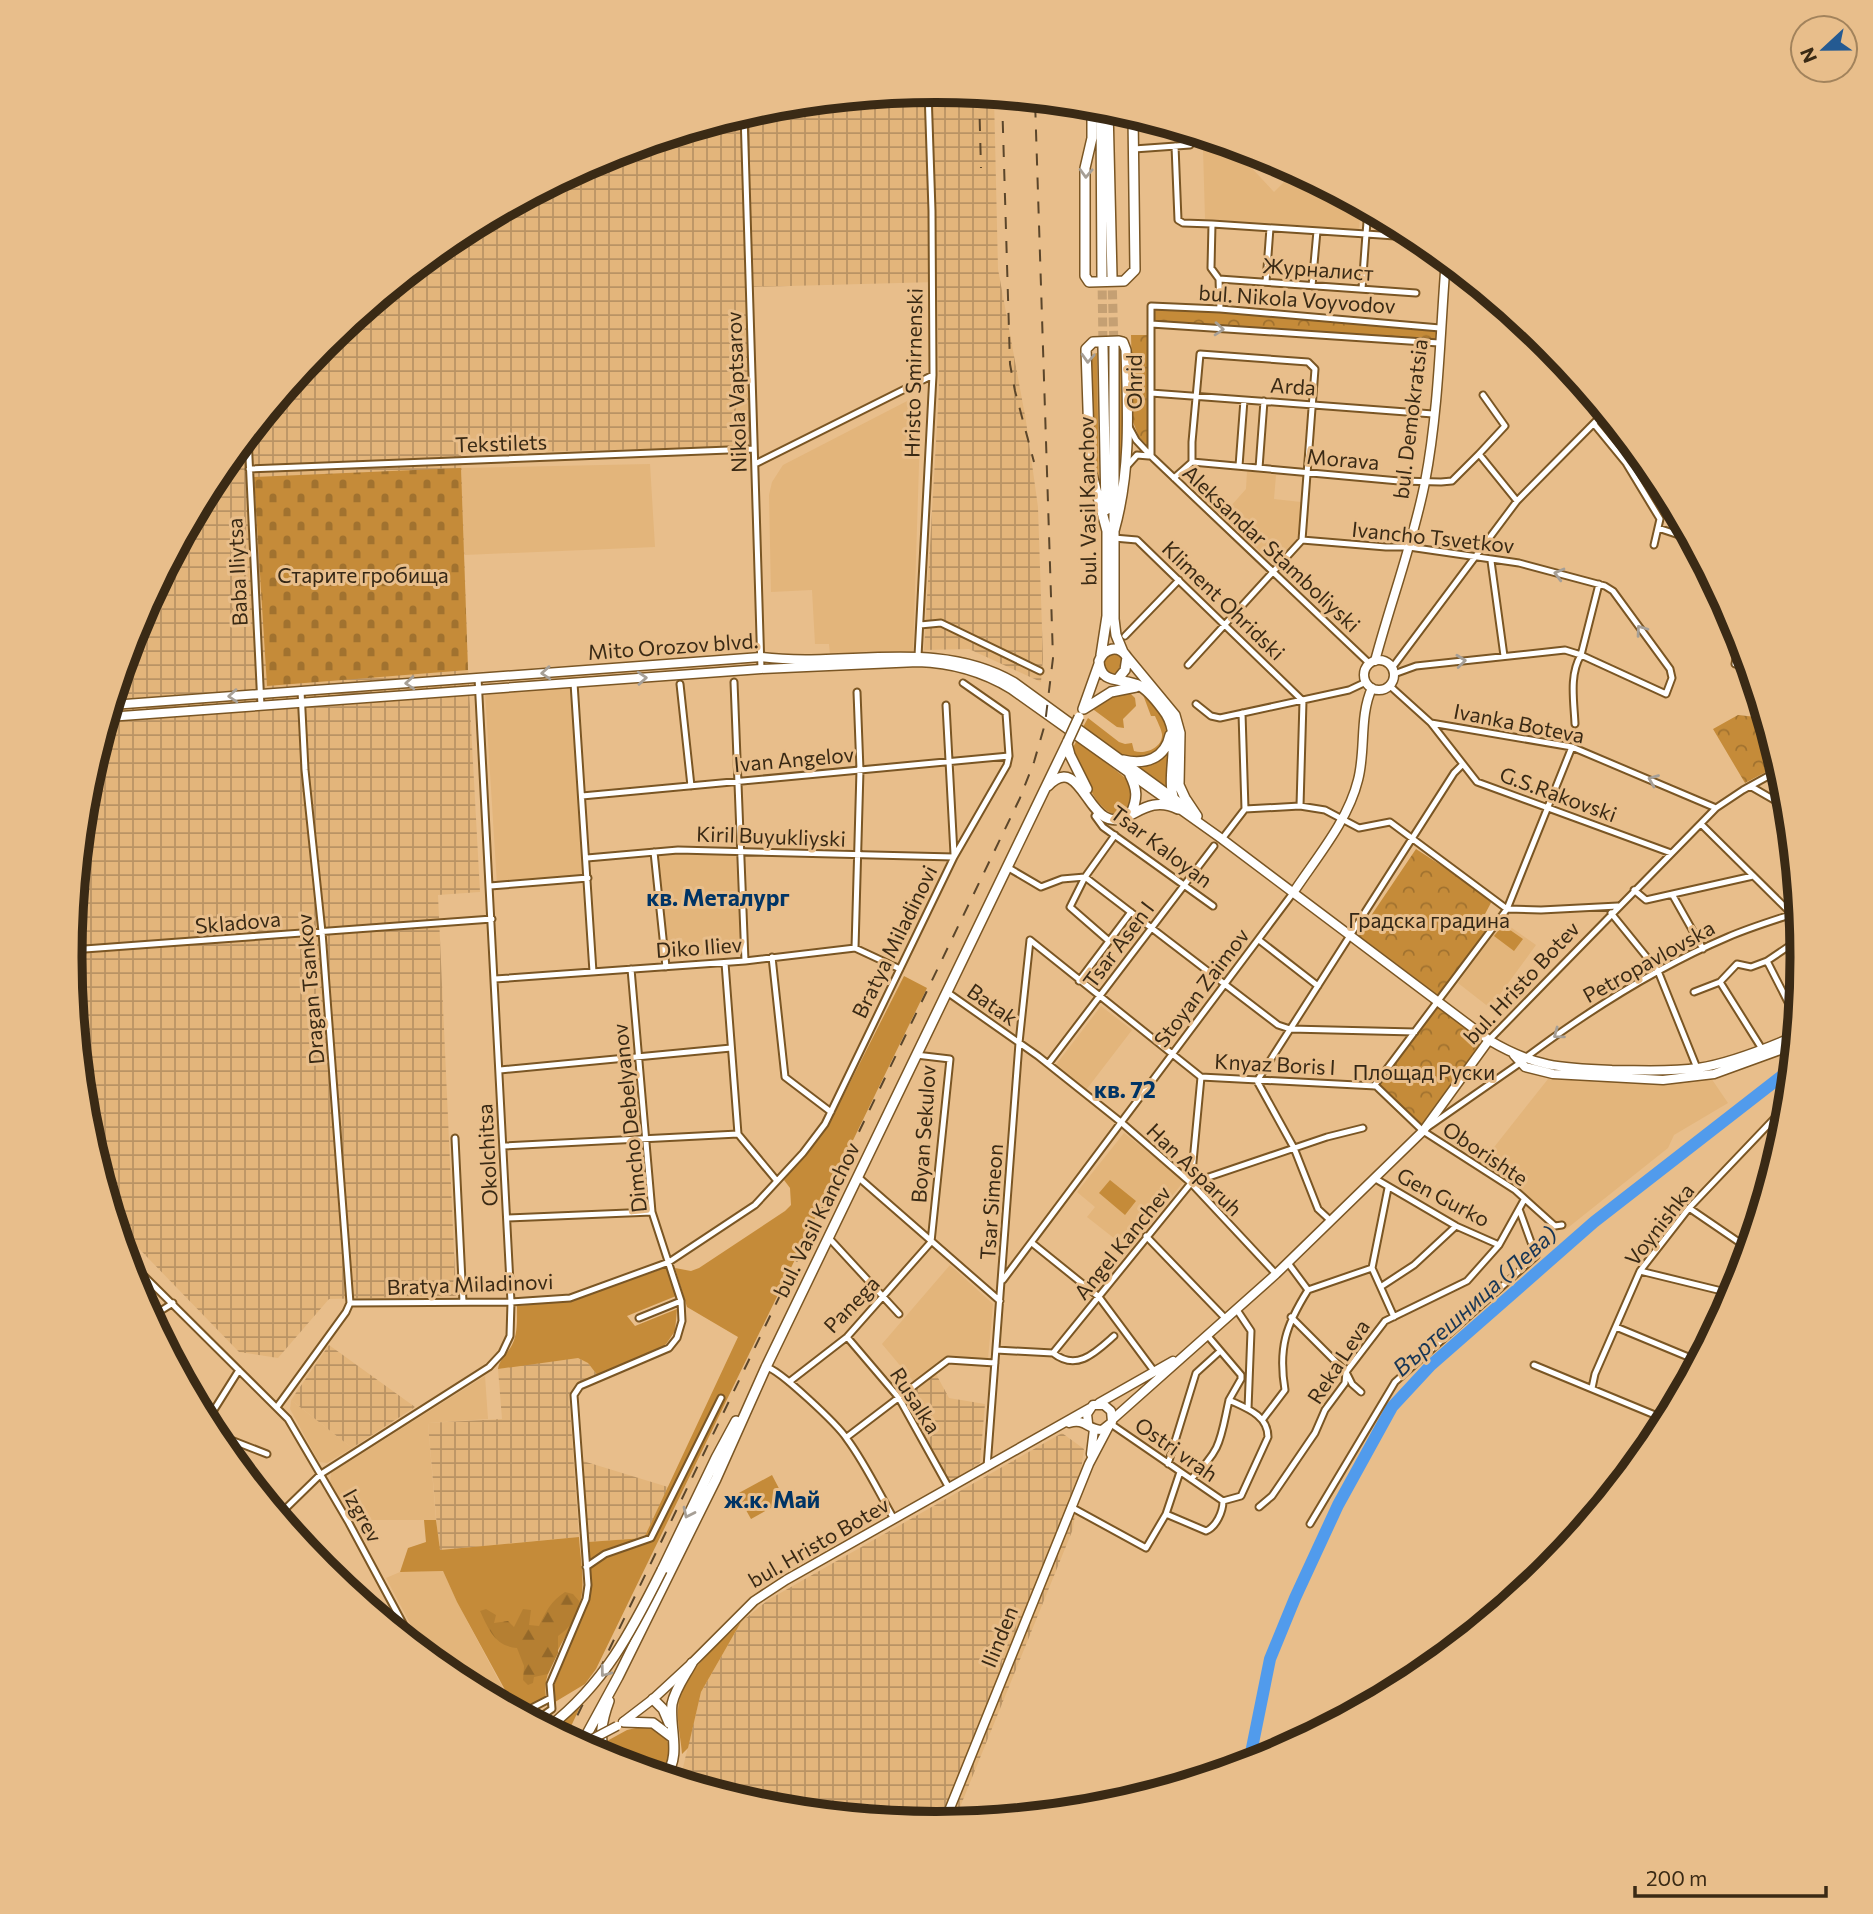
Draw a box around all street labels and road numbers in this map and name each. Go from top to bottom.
street label: Журналист [1262,252,1375,285]
street label: bul. Nikola Voyvodov [1198,279,1397,318]
street label: Hristo Smirnenski [899,288,926,458]
street label: Nikola Vaptsarov [720,311,751,473]
street label: bul. Demokratsia [1387,337,1432,500]
street label: Ohrid [1121,354,1146,410]
street label: Arda [1269,371,1317,400]
street label: bul. Vasil Kanchov [1073,416,1100,586]
street label: Tekstilets [454,428,547,457]
street label: Morava [1306,443,1381,474]
street label: Alеksandar Stamboliyski [1178,459,1366,637]
street label: Ivancho Tsvetkov [1351,516,1516,558]
street label: Baba Iliytsa [221,517,252,627]
street label: Kliment Ohridski [1158,535,1290,665]
street label: Mito Orozov blvd. [587,627,759,664]
street label: Ivanka Boteva [1452,698,1587,747]
street label: Ivan Angelov [733,741,855,776]
street label: G.S.Rakovski [1497,761,1620,826]
street label: Tsar Kaloyan [1106,799,1218,892]
street label: Kiril Buyukliyski [696,820,846,851]
street label: Bratya Miladinovi [846,861,941,1022]
street label: Tsar Asen I [1077,896,1158,992]
street label: Skladova [194,905,282,938]
street label: Dragan Tsankov [290,912,329,1066]
street label: Petropavlovska [1578,914,1719,1007]
street label: bul. Hristo Botev [1458,915,1584,1048]
street label: Stoyan Zaimov [1148,923,1254,1051]
street label: Diko Iliev [655,931,743,962]
street label: Batak [963,978,1023,1030]
street label: Dimcho Debelyanov [606,1022,651,1214]
street label: Knyaz Boris I [1214,1048,1336,1079]
street label: Boyan Sekulov [905,1064,940,1204]
street label: Okolchitsa [471,1103,502,1207]
street label: Oborishte [1439,1115,1533,1190]
street label: Han Asparuh [1142,1117,1248,1220]
street label: bul. Vasil Kanchov [767,1137,864,1301]
street label: Tsar Simeon [974,1143,1007,1261]
street label: Gen Gurko [1393,1162,1494,1232]
street label: Voynishka [1619,1178,1699,1270]
street label: Angel Kanchev [1068,1180,1175,1304]
street label: Bratya Miladinovi [386,1268,554,1299]
street label: Panega [818,1270,884,1338]
street label: Reka Leva [1301,1314,1374,1408]
street label: Rusalka [886,1362,947,1438]
street label: Ostri vrah [1131,1411,1223,1486]
street label: Izgrev [338,1484,388,1547]
street label: bul. Hristo Botev [743,1491,893,1592]
street label: Ilinden [975,1602,1022,1671]

